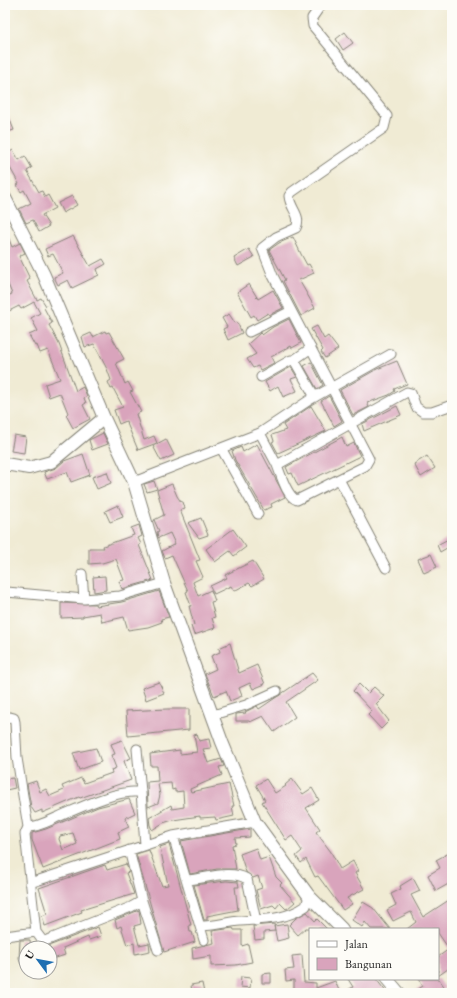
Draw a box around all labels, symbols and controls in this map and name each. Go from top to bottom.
legend [309,928,439,980]
text: Jalan [344,936,369,952]
north arrow [18,940,58,980]
text: U [21,947,38,962]
text: Bangunan [345,956,393,972]

